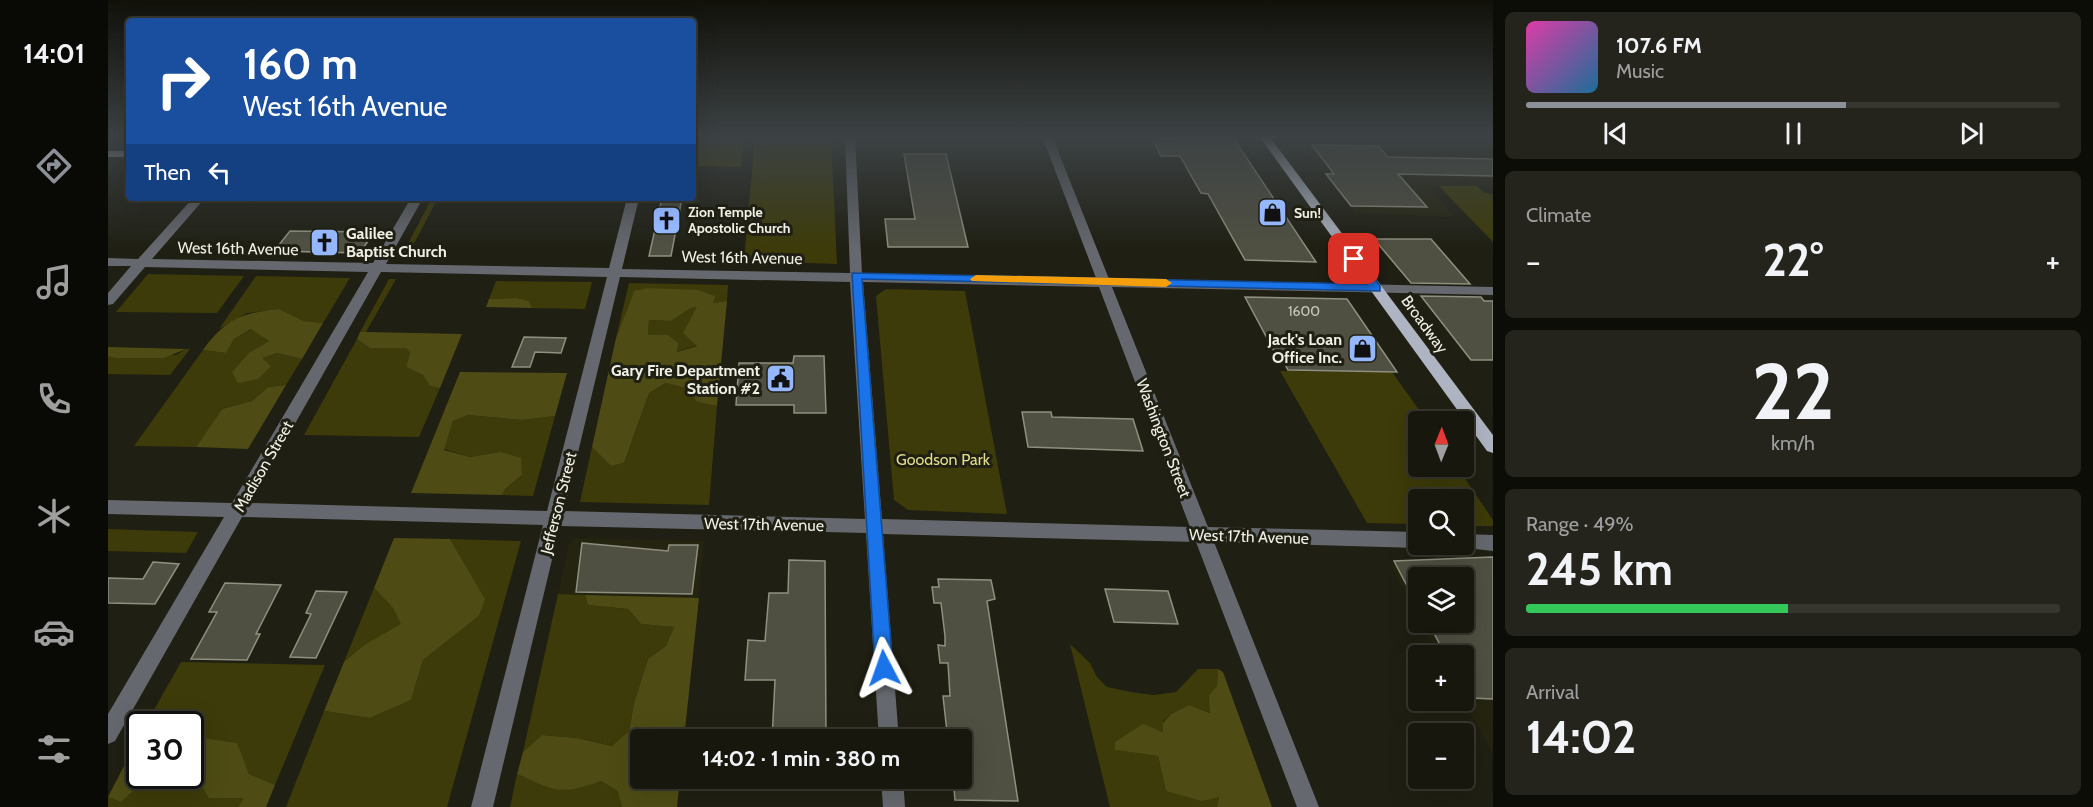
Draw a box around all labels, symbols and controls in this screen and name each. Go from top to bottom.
text: 107.6 FM [1616,32,1702,59]
text: 14:01 [23,37,85,70]
text: 160 m [243,38,358,90]
icon: right [144,42,222,120]
text: Music [1616,59,1664,83]
text: West 16th Avenue [243,90,447,123]
icon: previous [1599,117,1632,150]
icon: pause [1777,117,1810,150]
icon: next [1955,117,1988,150]
icon: directions [33,145,75,187]
icon: left [203,156,236,189]
text: Then [144,159,191,186]
shop icon: Sun! [1257,197,1289,229]
place label: Zion Temple Apostolic Church [688,203,791,237]
text: Climate [1526,203,1591,227]
church icon: Zion Temple Apostolic Church [651,204,683,236]
place label: Sun! [1294,204,1321,222]
place label: Galilee Baptist Church [346,224,447,261]
church icon: Galilee Baptist Church [309,226,341,258]
pin [1328,233,1379,284]
text: 22° [1763,233,1823,287]
street label: West 16th Avenue [177,238,299,259]
text: − [1526,241,1541,281]
text: + [2045,241,2060,281]
icon: arrive [1337,242,1370,275]
street label: West 16th Avenue [681,247,803,268]
icon: music [33,261,75,303]
street label: Broadway [1397,292,1452,357]
house number: 1600 [1288,302,1320,320]
place label: Jack's Loan Office Inc. [1267,330,1342,367]
shop icon: Jack's Loan Office Inc. [1347,332,1379,364]
text: 22 [1752,344,1834,439]
place label: Gary Fire Department Station #2 [611,361,760,398]
public building icon: Gary Fire Department Station #2 [765,363,797,395]
street label: Washington Street [1132,376,1195,501]
icon: phone [33,378,75,420]
north arrow [1408,411,1474,477]
map controls [1408,411,1474,789]
street label: Madison Street [230,417,297,515]
text: km/h [1771,431,1815,455]
street label: Jefferson Street [536,449,581,557]
park label: Goodson Park [896,450,991,469]
button: search [1408,489,1474,555]
icon: climate [33,495,75,537]
text: Range · 49% [1526,512,1634,536]
street label: West 17th Avenue [704,514,824,535]
street label: West 17th Avenue [1189,525,1309,548]
text: 245 km [1526,542,1673,596]
button: layers [1408,567,1474,633]
icon: car [33,611,75,653]
position arrow [852,636,916,700]
button: + [1408,645,1474,711]
text: Arrival [1526,680,1579,704]
text: 14:02 [1526,710,1636,764]
speed limit sign: 30 [126,711,204,789]
button: − [1408,723,1474,789]
icon: filters [33,728,75,770]
text: 14:02 · 1 min · 380 m [702,745,900,772]

